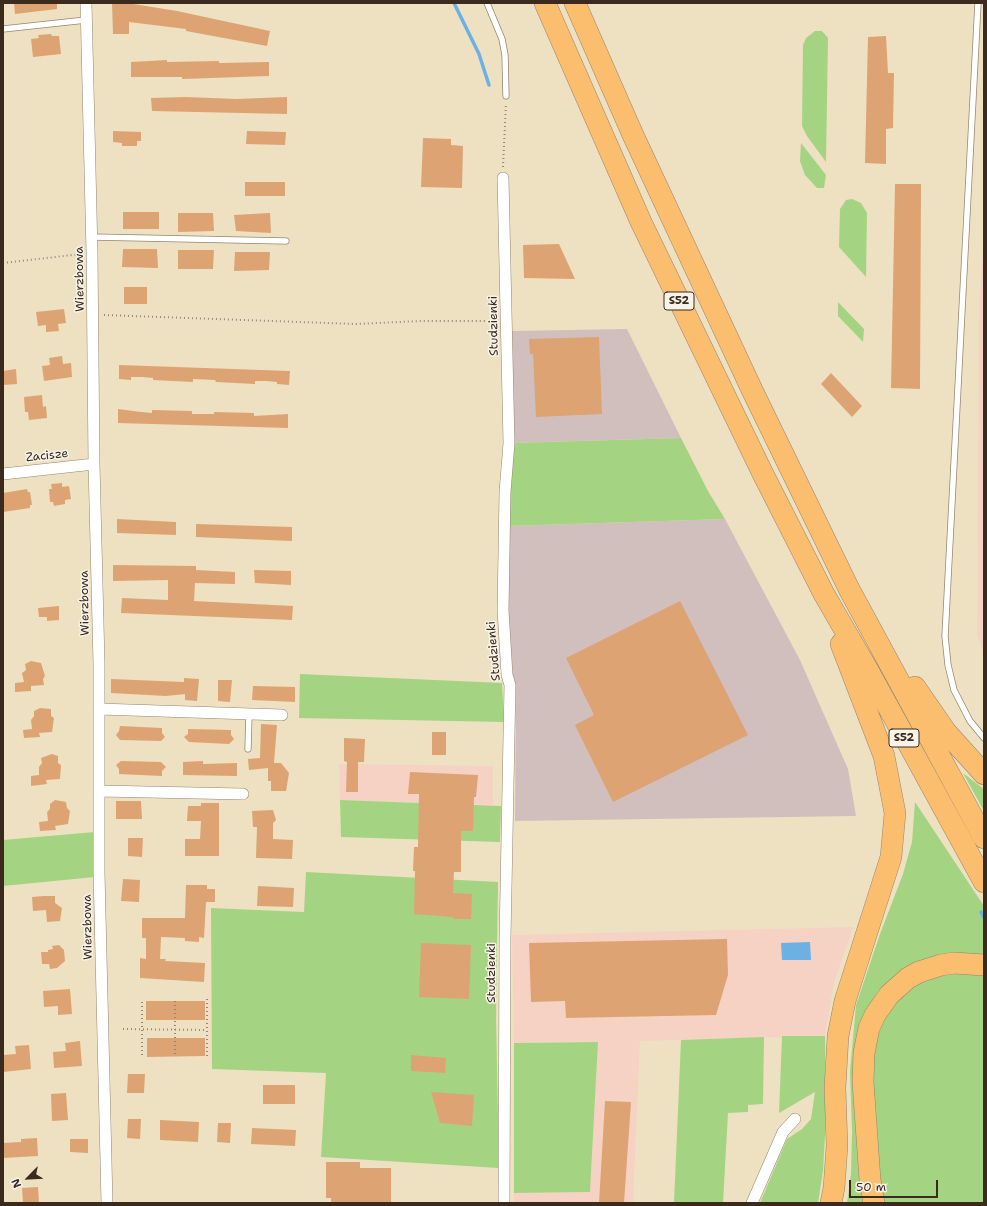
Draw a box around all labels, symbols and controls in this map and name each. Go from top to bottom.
street label: Wierzbowa [72,246,88,312]
road number: S52 [664,292,694,310]
street label: Studzienki [486,296,502,356]
street label: Zacisze [25,447,69,465]
street label: Wierzbowa [77,570,93,636]
street label: Studzienki [484,620,504,682]
road number: S52 [889,729,919,747]
street label: Wierzbowa [80,894,96,960]
street label: Studzienki [485,943,499,1003]
north arrow [8,1158,48,1198]
scale bar [851,1172,940,1198]
text: N [8,1176,25,1190]
text: 50 m [856,1179,886,1195]

